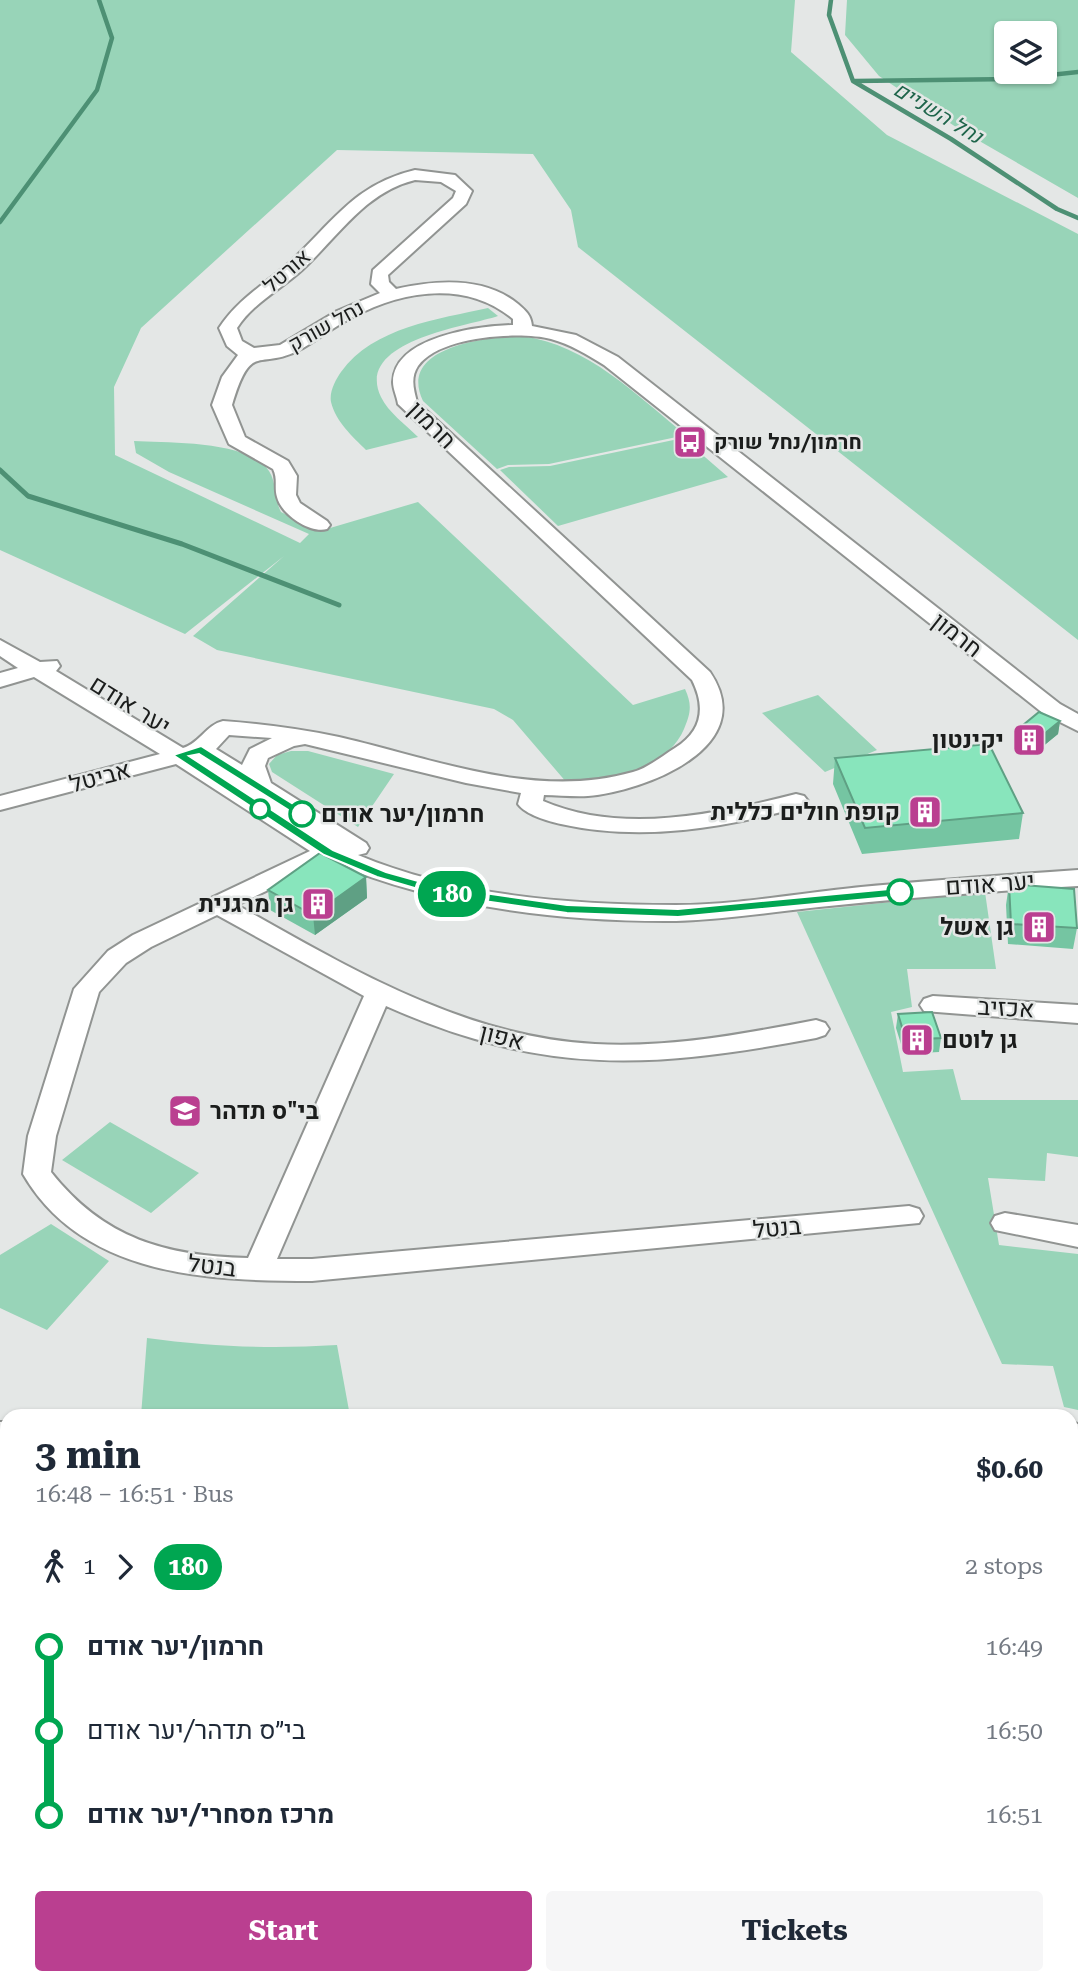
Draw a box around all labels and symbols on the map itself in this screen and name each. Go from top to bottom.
water label: נחל השניים [889,77,988,150]
street label: אורטל [259,244,315,298]
street label: נחל שורק [284,295,368,357]
street label: חרמון [402,395,462,455]
bus stop icon: חרמון/נחל שורק [671,423,709,461]
place label: חרמון/נחל שורק [714,430,862,454]
street label: חרמון [926,607,988,663]
street label: יער אודם [85,669,175,741]
building icon: יקינטון [1010,721,1048,759]
place label: יקינטון [932,726,1004,754]
street label: אביטל [66,755,134,799]
building icon: קופת חולים כללית [906,793,944,831]
place label: קופת חולים כללית [711,798,900,826]
unlabelled marker [250,799,270,819]
place label: חרמון/יער אודם [321,800,484,828]
marker: חרמון/יער אודם [289,801,315,827]
street label: יער אודם [945,867,1035,901]
line badge: 180 [412,871,492,917]
unlabelled marker [887,879,913,905]
building icon: גן מרגנית [299,885,337,923]
place label: גן מרגנית [198,890,294,918]
building icon: גן אשל [1020,908,1058,946]
place label: גן אשל [940,913,1014,941]
street label: אכזיב [977,993,1035,1023]
street label: אפון [477,1018,527,1056]
building icon: גן לוטם [898,1021,936,1059]
place label: גן לוטם [942,1026,1018,1054]
school or university icon: בי"ס תדהר [166,1092,204,1130]
place label: בי"ס תדהר [210,1097,319,1125]
street label: בנטל [752,1212,803,1244]
street label: בנטל [186,1249,238,1283]

